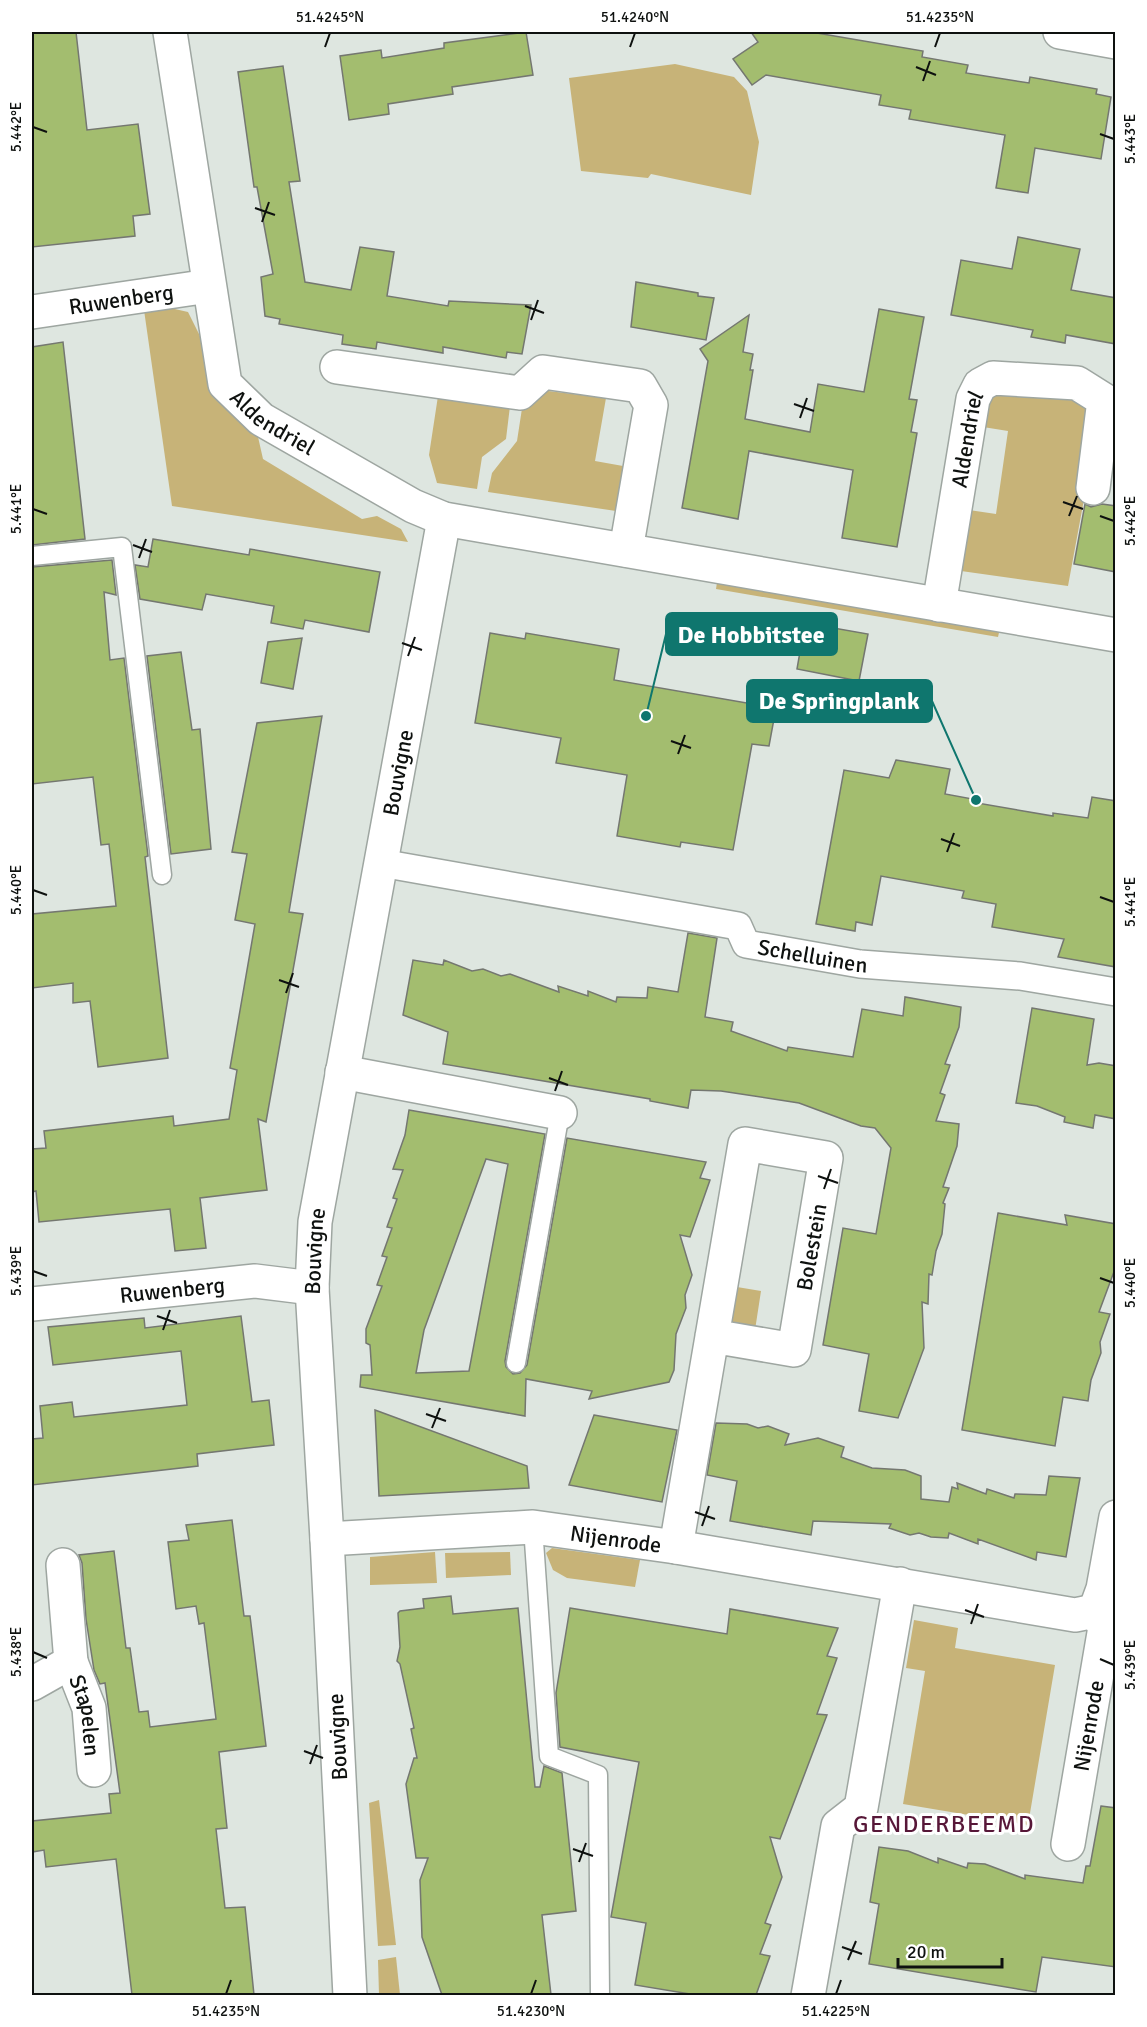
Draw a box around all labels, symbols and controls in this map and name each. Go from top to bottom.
text: 51.4245°N [296,8,364,26]
text: 51.4240°N [601,8,669,26]
text: 51.4235°N [906,8,974,26]
text: 5.442°E [7,102,25,152]
text: 5.443°E [1121,114,1139,164]
street label: Ruwenberg [67,278,175,320]
street label: Aldendriel [224,384,320,461]
street label: Aldendriel [946,386,989,490]
text: 5.441°E [7,484,25,534]
text: 5.442°E [1121,496,1139,546]
callout: De Hobbitstee [666,613,837,655]
text: De Hobbitstee [677,620,825,650]
callout: De Springplank [747,680,932,722]
text: De Springplank [758,686,920,716]
street label: Bouvigne [377,727,419,818]
text: 5.440°E [7,865,25,915]
text: 5.441°E [1121,877,1139,927]
street label: Schelluinen [756,933,869,979]
street label: Bolestein [791,1201,832,1293]
street label: Bouvigne [299,1205,331,1295]
text: 5.439°E [7,1246,25,1296]
text: 5.440°E [1121,1258,1139,1308]
street label: Ruwenberg [118,1271,226,1309]
street label: Nijenrode [568,1519,663,1559]
text: 5.438°E [7,1627,25,1677]
text: 5.439°E [1121,1640,1139,1690]
street label: Stapelen [63,1671,106,1757]
street label: Nijenrode [1068,1678,1110,1773]
street label: Bouvigne [322,1693,353,1781]
district label: GENDERBEEMD [853,1809,1035,1839]
scale bar [898,1931,1002,1969]
text: 20 m [907,1941,945,1963]
text: 51.4235°N [192,2002,260,2020]
text: 51.4230°N [497,2002,565,2020]
text: 51.4225°N [802,2002,870,2020]

